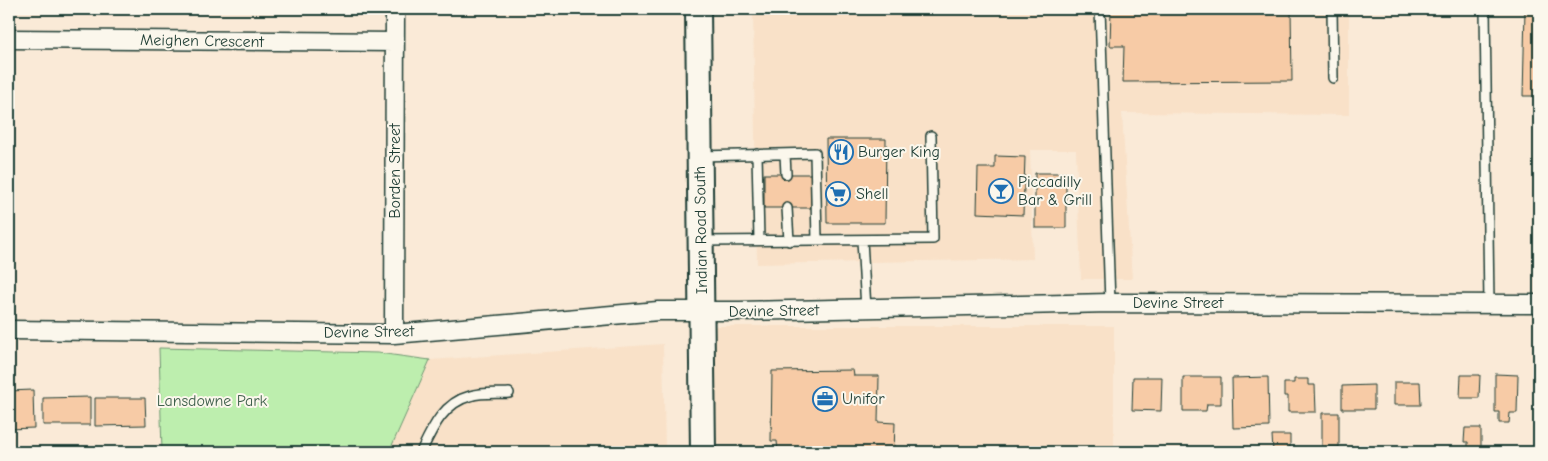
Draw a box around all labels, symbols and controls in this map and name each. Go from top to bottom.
street label: Meighen Crescent [140,31,265,51]
street label: Borden Street [386,123,404,219]
restaurant icon: Burger King [828,139,854,165]
place label: Burger King [858,143,940,161]
street label: Indian Road South [691,166,711,294]
place label: Piccadilly Bar & Grill [1018,173,1092,209]
bar icon: Piccadilly Bar & Grill [988,178,1014,204]
supermarket icon: Shell [825,181,851,207]
place label: Shell [856,185,888,203]
street label: Devine Street [1133,294,1224,312]
street label: Devine Street [729,301,820,321]
street label: Devine Street [324,322,415,342]
office icon: Unifor [812,386,838,412]
place label: Unifor [842,390,885,408]
park label: Lansdowne Park [157,392,268,410]

